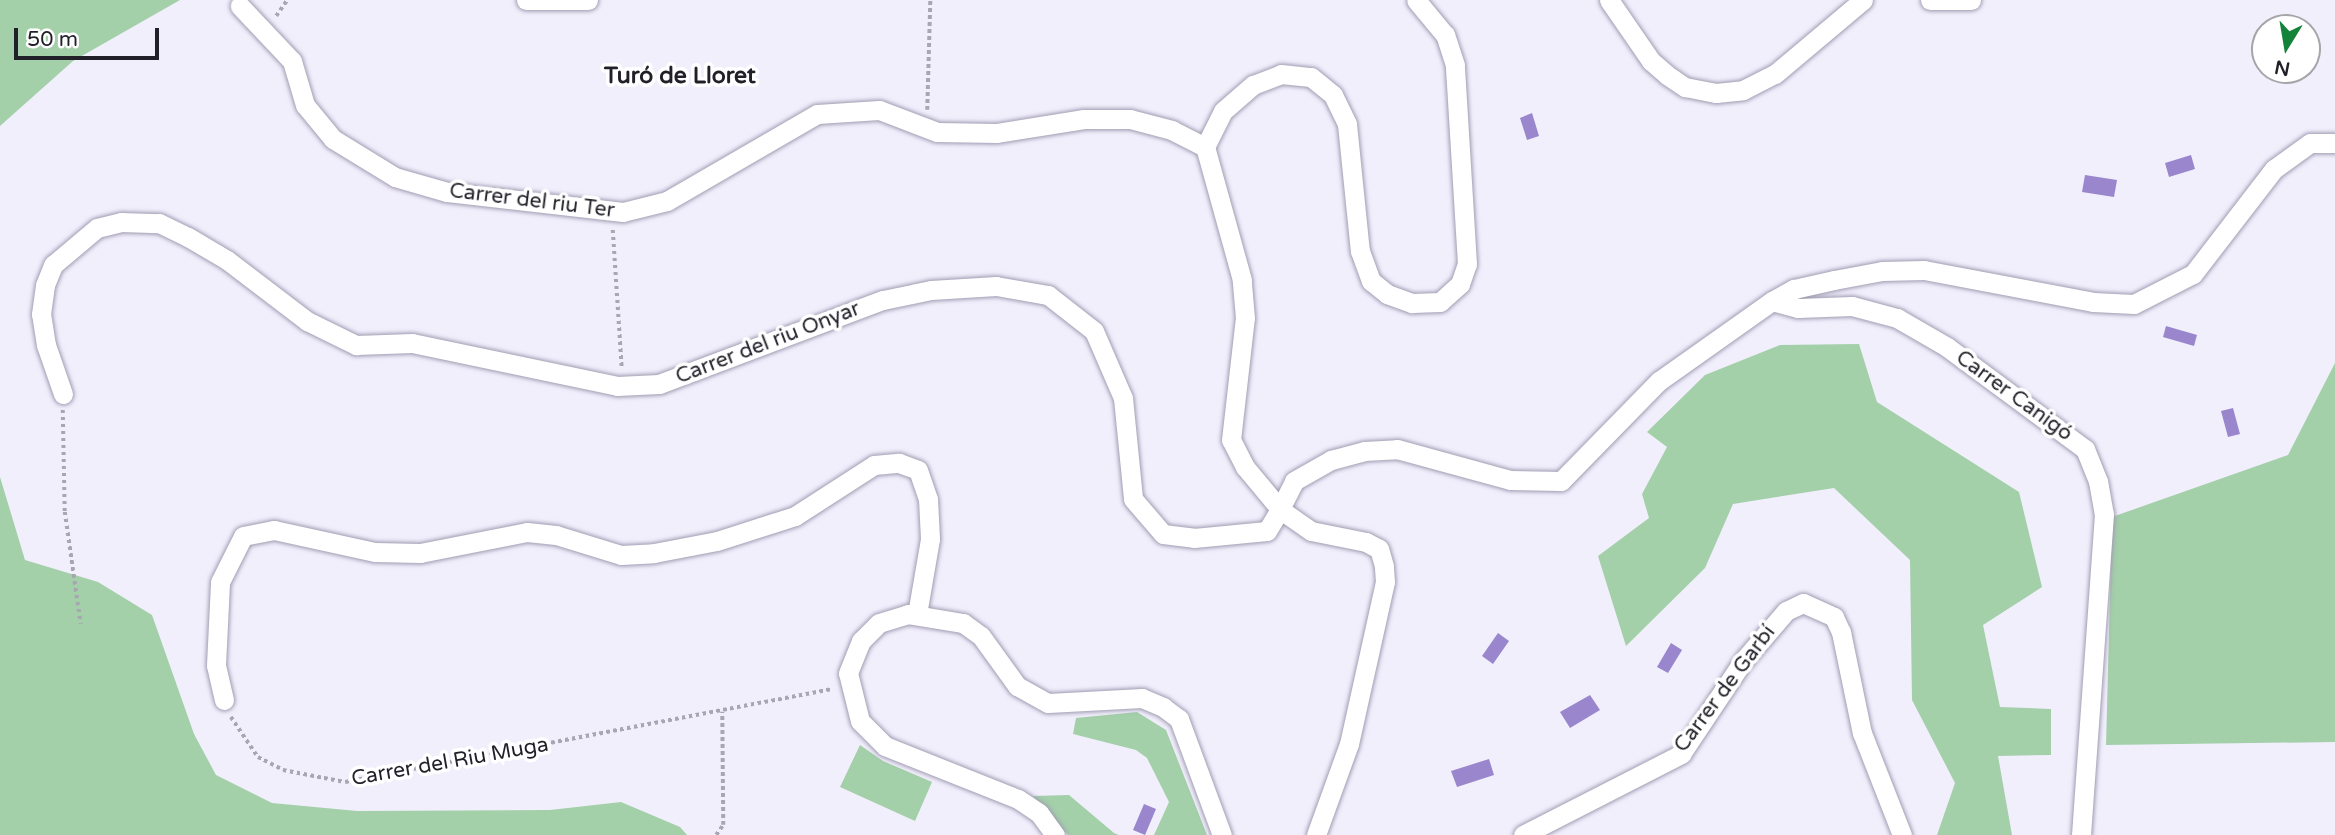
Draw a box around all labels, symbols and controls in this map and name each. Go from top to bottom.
scale bar [18,14,163,58]
north arrow [2251,14,2321,84]
text: 50 m [27,27,78,52]
text: N [2273,55,2292,80]
district label: Turó de Lloret [604,62,756,90]
street label: Carrer del riu Ter [448,178,616,224]
street label: Carrer del riu Onyar [672,296,864,390]
street label: Carrer Canigó [1951,345,2077,447]
street label: Carrer de Garbí [1669,621,1781,757]
street label: Carrer del Riu Muga [349,732,551,792]

